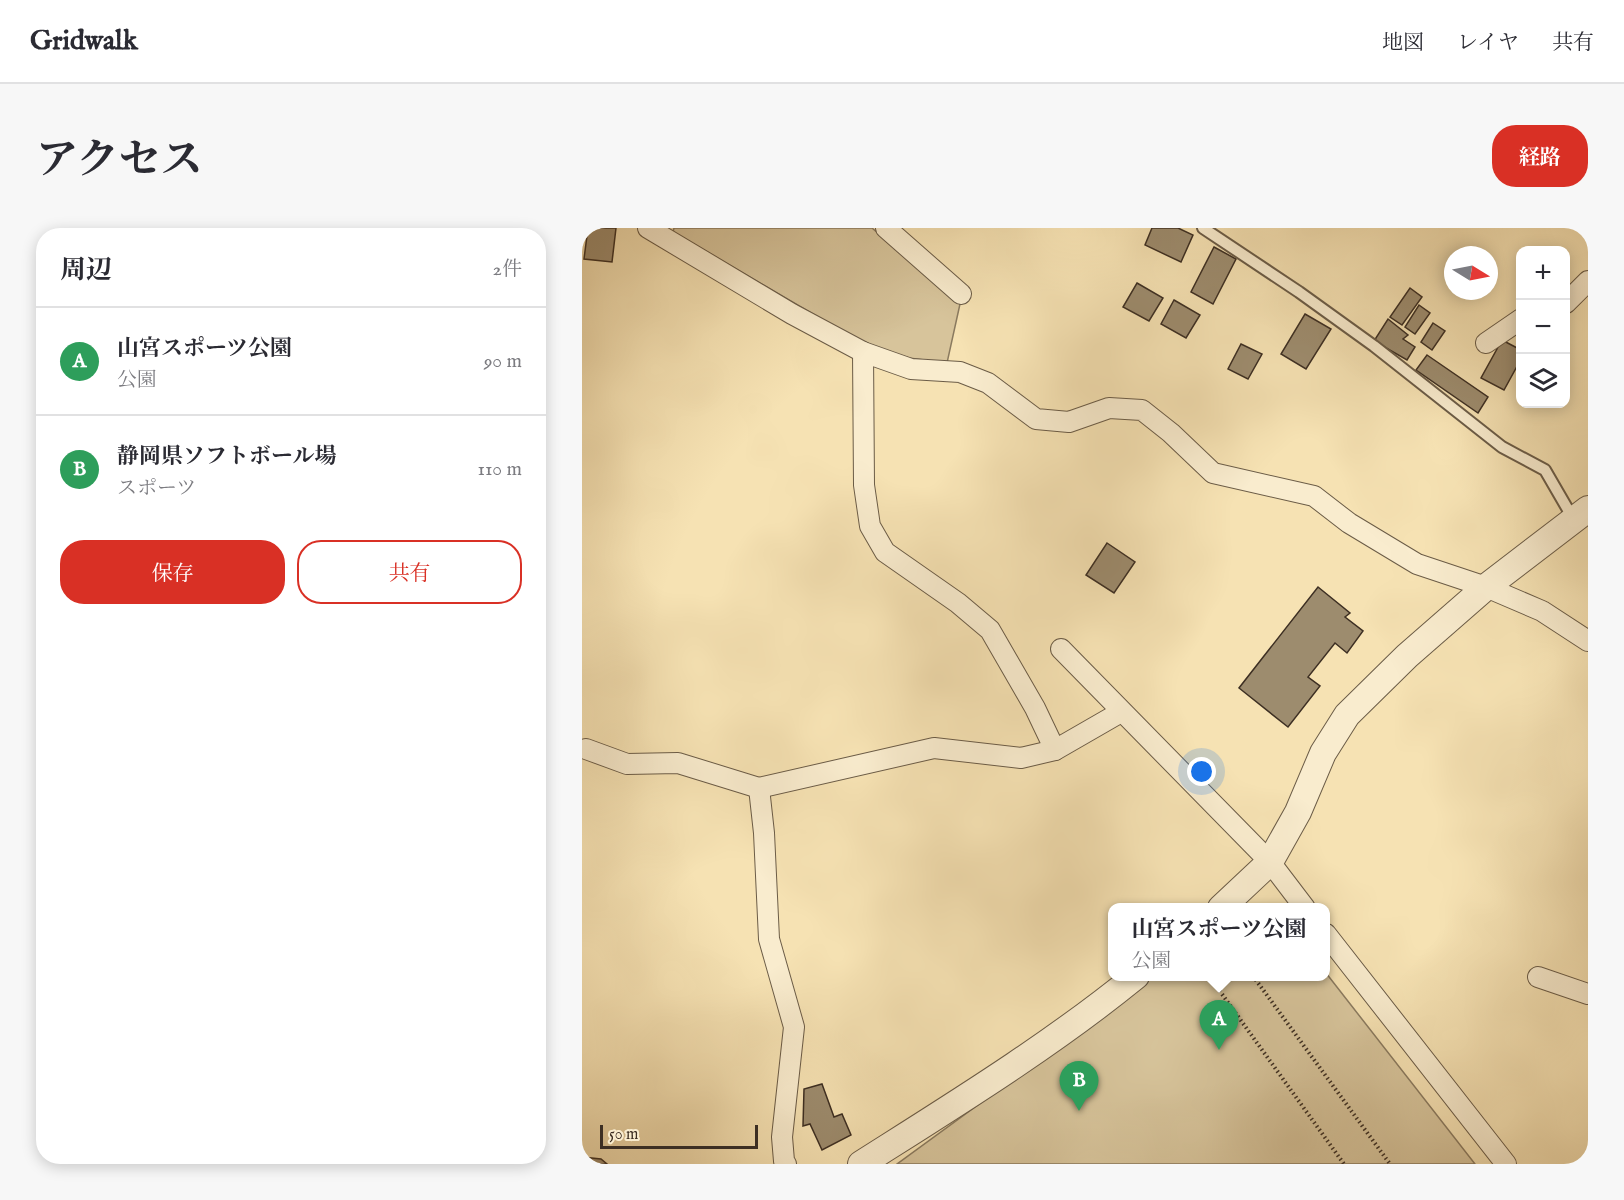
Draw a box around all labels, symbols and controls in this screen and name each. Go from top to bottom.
text: Gridwalk [30,24,138,59]
text: 地図 [1382,30,1424,57]
text: レイヤ [1457,30,1519,57]
text: 共有 [1552,30,1594,57]
button: 経路 [1492,125,1588,187]
text: アクセス [36,135,203,188]
north arrow [1444,246,1498,300]
map controls [1516,246,1570,408]
button: + [1516,246,1570,300]
text: 周辺 [60,254,112,287]
text: 2件 [493,257,522,282]
button: − [1516,300,1570,354]
text: 山宮スポーツ公園 [117,335,292,363]
text: A [73,349,86,374]
text: 90 m [484,349,522,374]
button: layers [1516,354,1570,408]
text: 公園 [117,368,157,393]
text: 静岡県ソフトボール場 [117,443,337,471]
text: B [73,457,86,482]
text: 110 m [478,457,522,482]
text: スポーツ [117,476,196,501]
button: 保存 [60,540,285,604]
button: 共有 [297,540,522,604]
your location [1187,757,1216,786]
popup [1108,903,1330,981]
text: 山宮スポーツ公園 [1131,916,1307,944]
text: 公園 [1131,949,1171,974]
pin: A [1200,1000,1238,1050]
pin: B [1060,1062,1098,1111]
scale bar [600,1122,758,1150]
text: 50 m [609,1125,638,1145]

